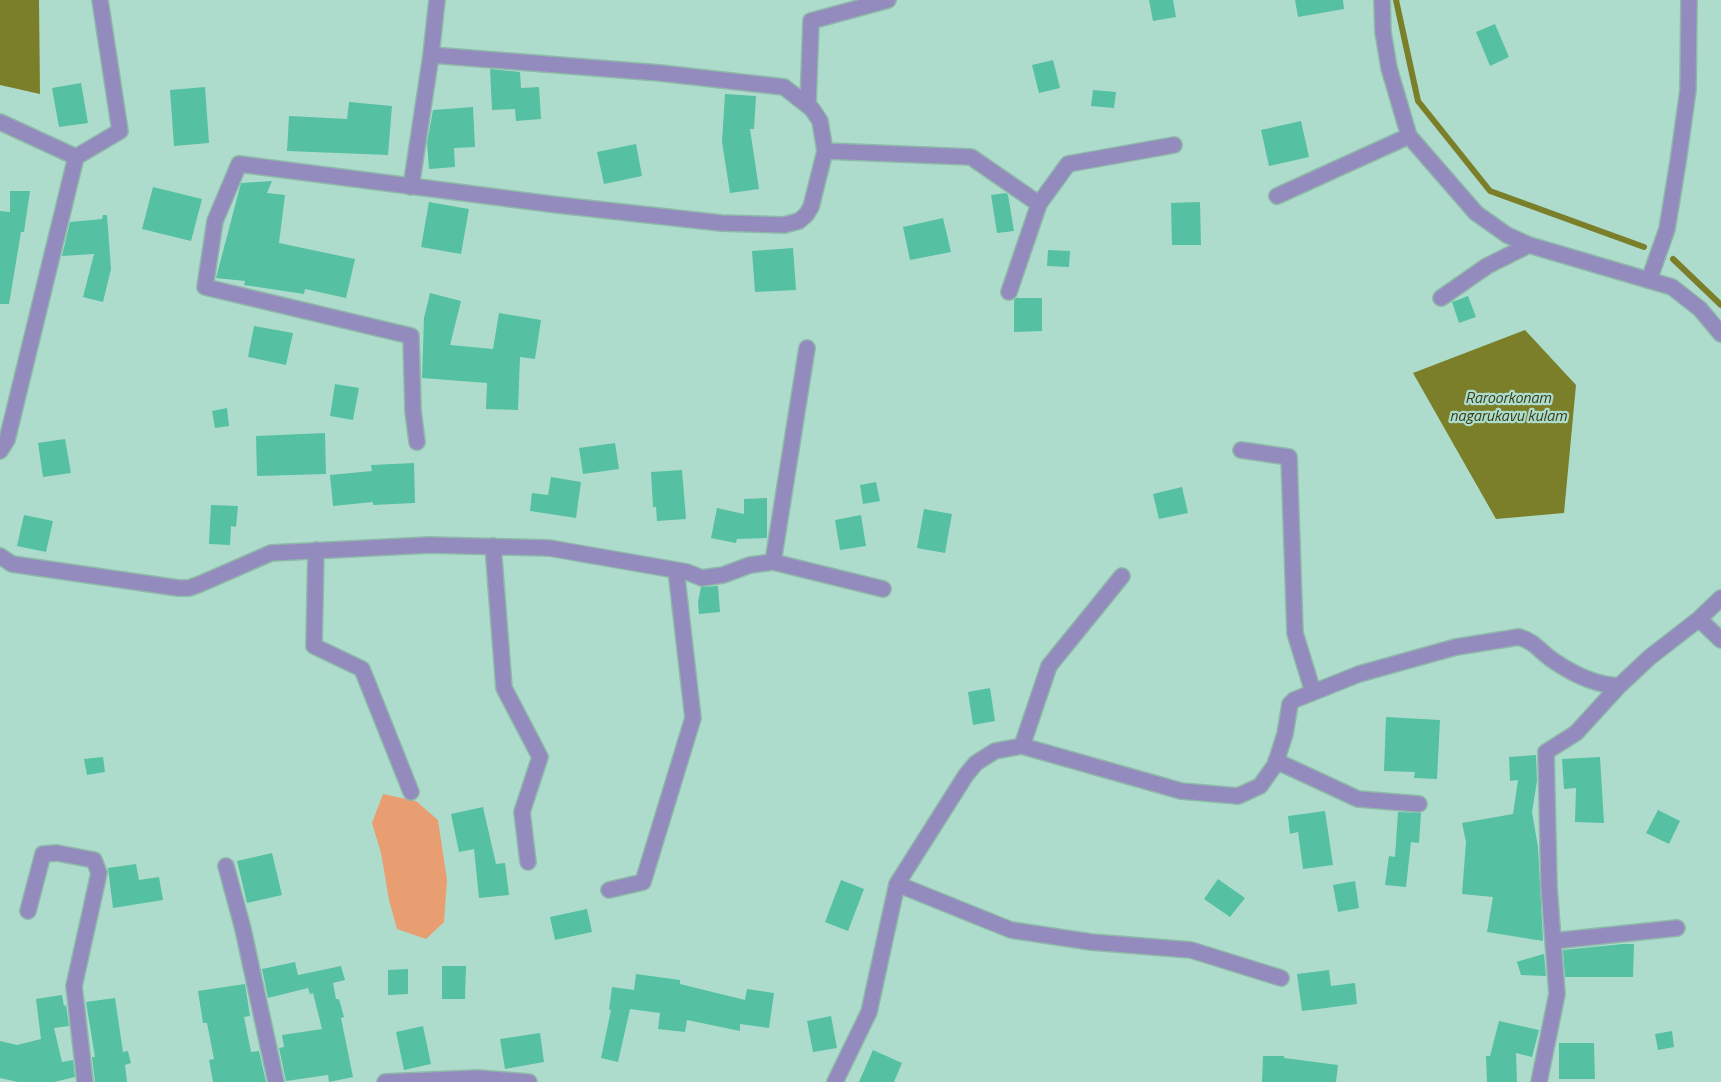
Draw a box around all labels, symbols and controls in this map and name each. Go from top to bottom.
water label: Raroorkonam nagarukavu kulam [1449,389,1567,427]

